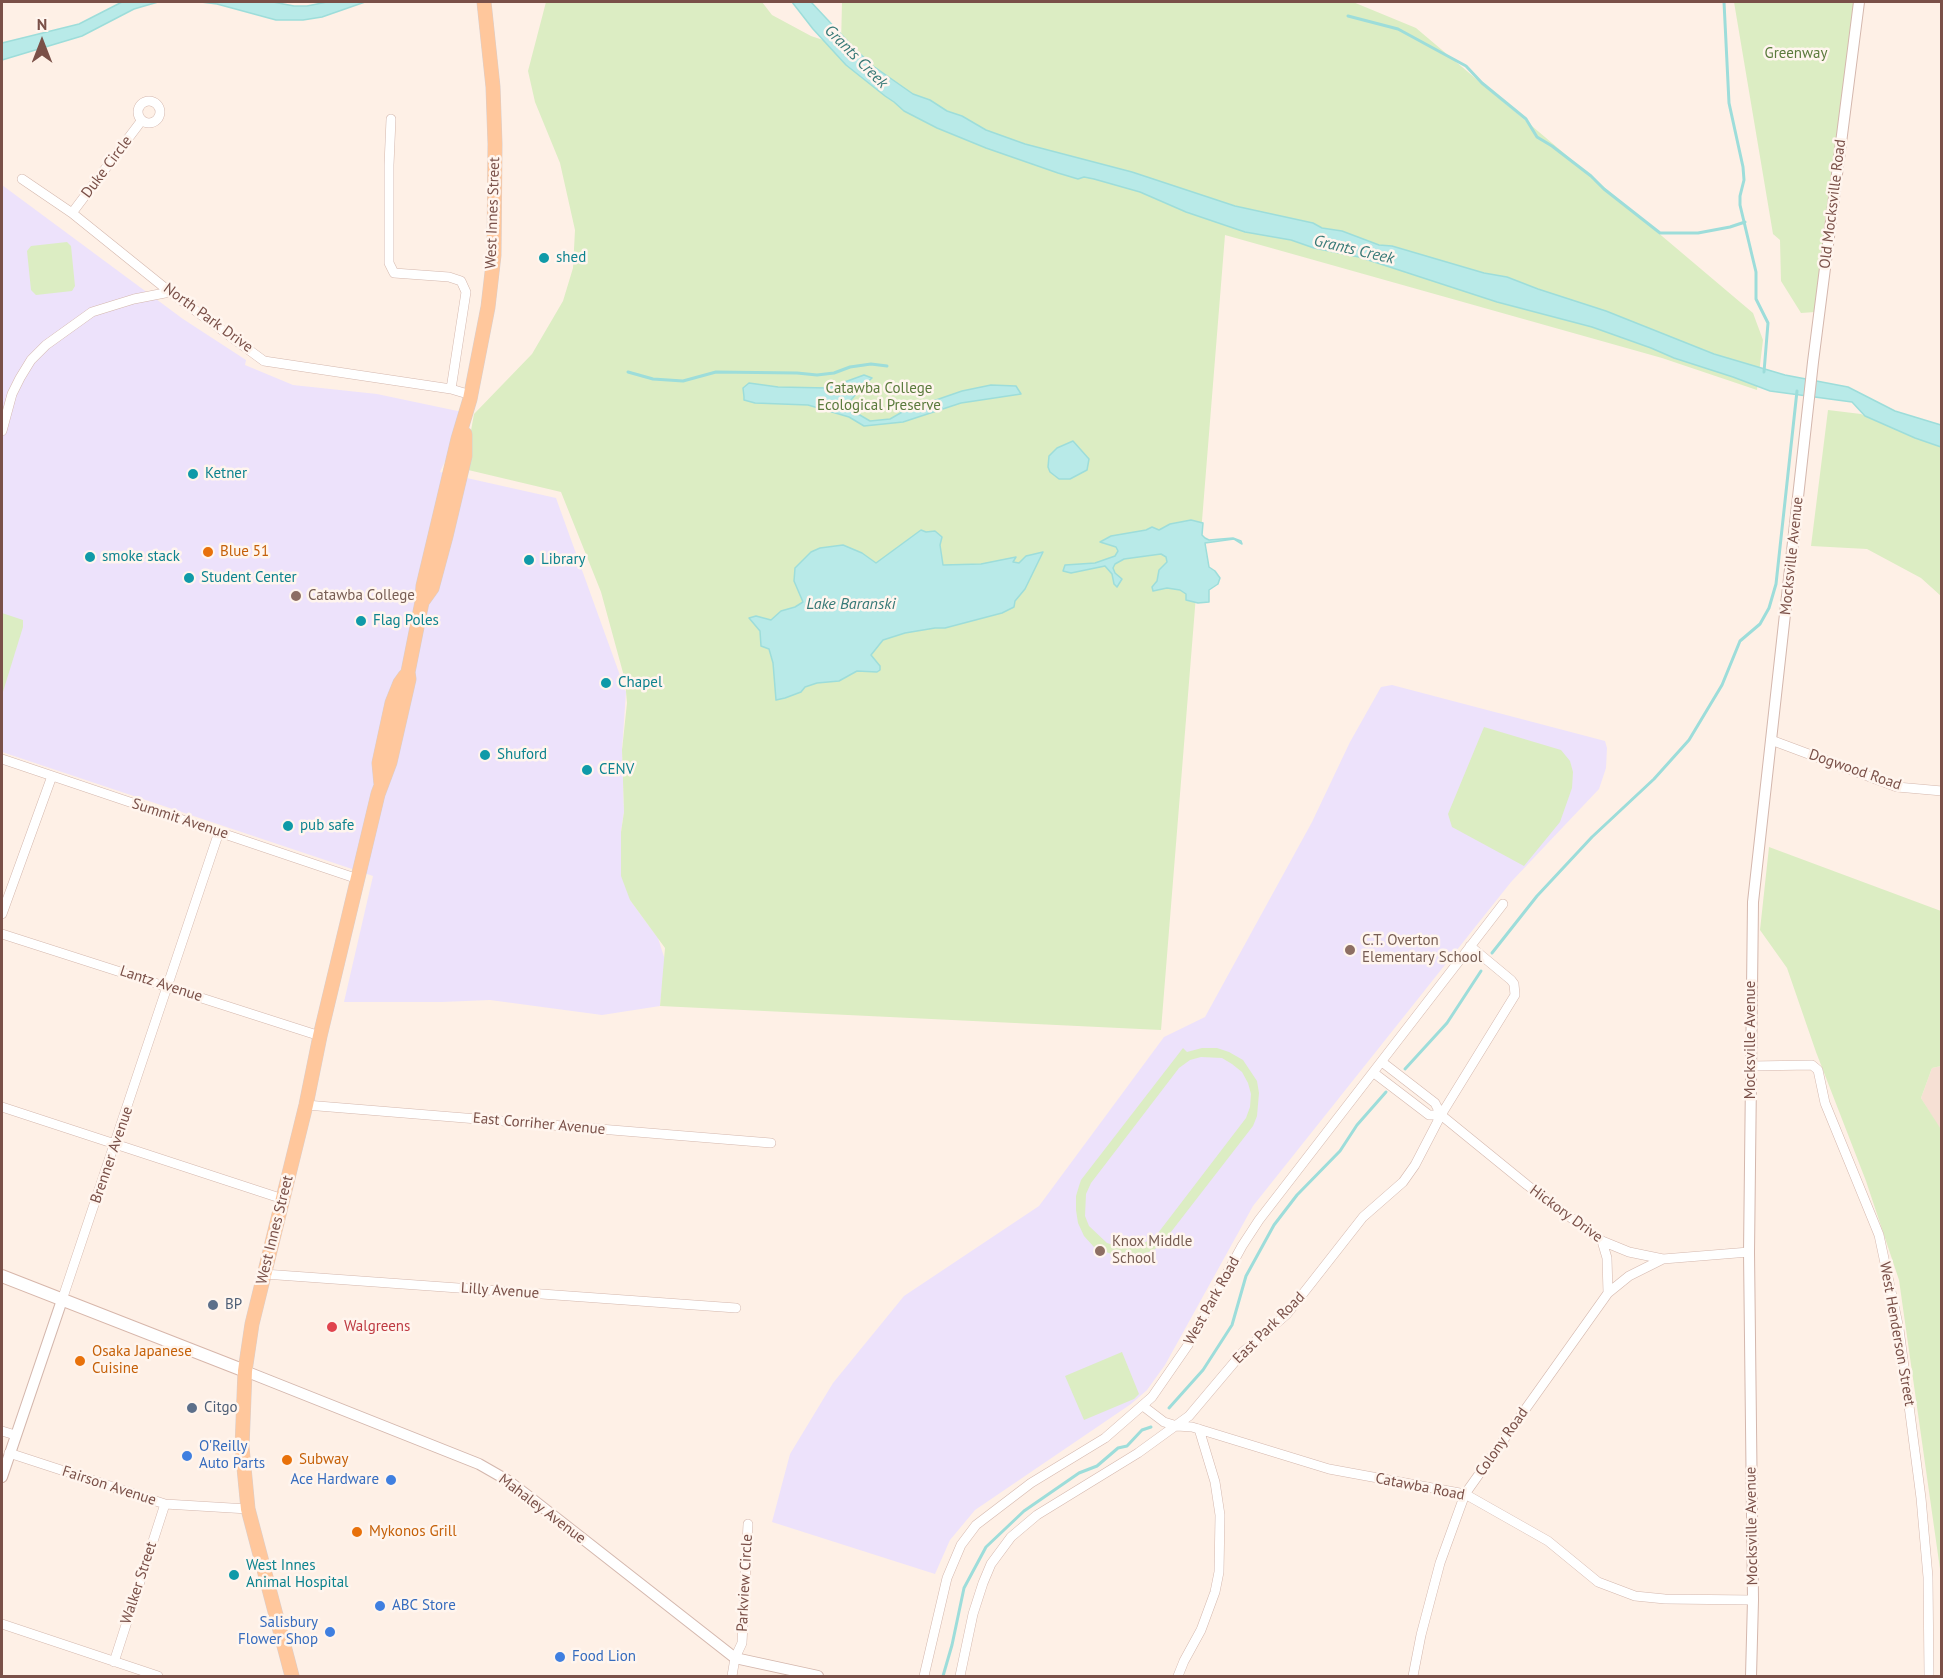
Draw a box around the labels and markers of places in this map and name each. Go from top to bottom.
place label: shed [556,249,586,267]
marker: shed [537,251,551,265]
place label: Ketner [205,465,247,483]
marker: Ketner [186,467,200,481]
place label: Blue 51 [220,543,269,561]
marker: Blue 51 [201,545,215,559]
place label: smoke stack [102,548,180,566]
marker: smoke stack [83,550,97,564]
place label: Library [541,551,586,569]
marker: Library [522,553,536,567]
place label: Student Center [201,569,297,587]
marker: Student Center [182,571,196,585]
place label: Catawba College [308,587,415,605]
marker: Catawba College [289,589,303,603]
place label: Flag Poles [373,612,439,630]
marker: Flag Poles [354,614,368,628]
place label: Chapel [618,674,662,692]
marker: Chapel [599,676,613,690]
place label: Shuford [497,746,547,764]
marker: Shuford [478,748,492,762]
place label: CENV [599,761,634,779]
marker: CENV [580,763,594,777]
place label: pub safe [300,817,354,835]
marker: pub safe [281,819,295,833]
place label: C.T. Overton Elementary School [1362,932,1482,967]
marker: C.T. Overton Elementary School [1343,943,1357,957]
place label: Knox Middle School [1112,1233,1192,1268]
marker: Knox Middle School [1093,1244,1107,1258]
place label: BP [225,1296,242,1314]
marker: BP [206,1298,220,1312]
place label: Walgreens [344,1318,410,1336]
marker: Walgreens [325,1320,339,1334]
place label: Osaka Japanese Cuisine [92,1343,192,1378]
marker: Osaka Japanese Cuisine [73,1354,87,1368]
place label: Citgo [204,1399,238,1417]
marker: Citgo [185,1401,199,1415]
place label: O'Reilly Auto Parts [199,1438,265,1473]
marker: O'Reilly Auto Parts [180,1449,194,1463]
place label: Subway [299,1451,348,1469]
marker: Subway [280,1453,294,1467]
place label: Ace Hardware [291,1471,379,1489]
marker: Ace Hardware [384,1473,398,1487]
place label: Mykonos Grill [369,1523,457,1541]
marker: Mykonos Grill [350,1525,364,1539]
place label: West Innes Animal Hospital [246,1557,348,1592]
marker: West Innes Animal Hospital [227,1568,241,1582]
place label: ABC Store [392,1597,456,1615]
marker: ABC Store [373,1599,387,1613]
place label: Salisbury Flower Shop [238,1614,318,1649]
marker: Salisbury Flower Shop [323,1625,337,1639]
place label: Food Lion [572,1648,636,1666]
marker: Food Lion [553,1650,567,1664]

